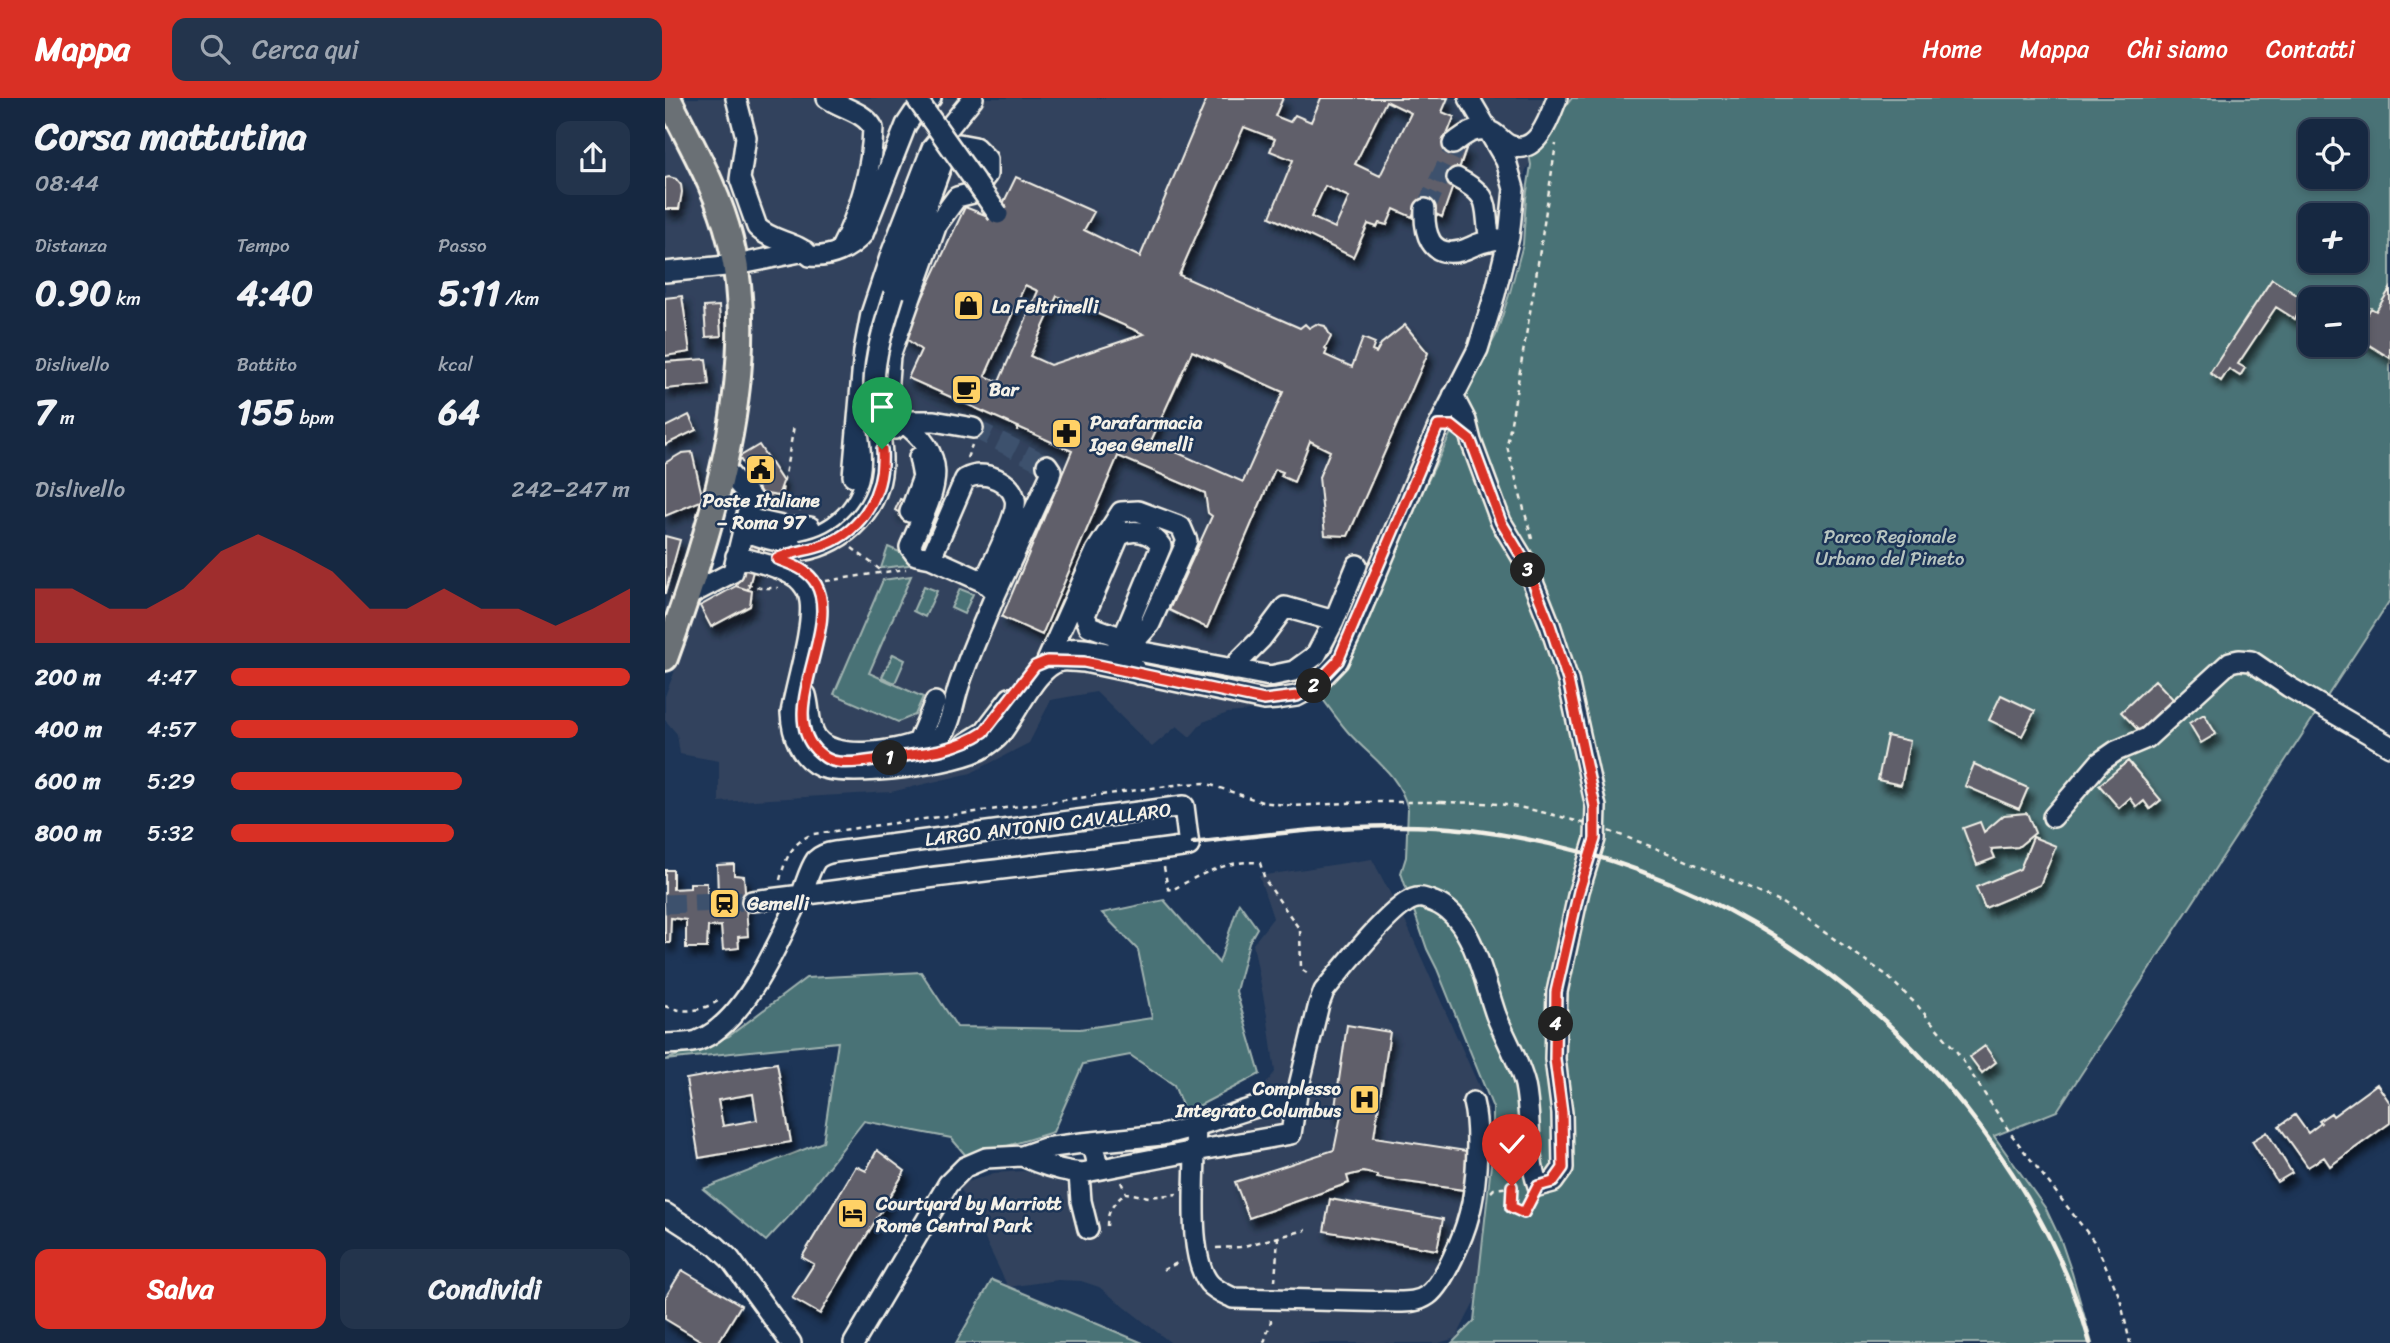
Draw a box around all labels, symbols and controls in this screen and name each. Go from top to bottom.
search box [172,18,662,81]
text: Mappa [35,20,130,78]
text: Cerca qui [252,26,359,72]
text: Home [1922,28,1982,70]
text: Mappa [2020,28,2089,70]
text: Chi siamo [2127,28,2228,70]
text: Contatti [2266,28,2355,70]
icon: search [196,30,234,68]
text: Corsa mattutina [35,103,307,170]
map controls [2298,119,2368,357]
button: locate [2298,119,2368,189]
button: share [556,121,630,195]
text: 08:44 [35,163,99,204]
button: + [2298,203,2368,273]
text: Distanza [35,229,107,262]
text: Tempo [237,229,290,262]
text: Passo [438,229,487,262]
text: 0.90 [35,262,111,324]
text: 4:40 [237,262,313,324]
text: 5:11 [438,262,500,324]
text: km [111,282,141,315]
text: /km [500,282,539,315]
button: − [2298,287,2368,357]
shop icon: La Feltrinelli [952,289,986,323]
place label: La Feltrinelli [992,290,1100,323]
text: Dislivello [35,348,109,381]
text: Battito [237,348,297,381]
text: kcal [438,348,473,381]
cafe icon: Bar [949,372,983,406]
place label: Bar [989,373,1021,406]
pin [852,377,912,449]
text: 7 [35,381,55,443]
text: 155 [237,381,294,443]
text: 64 [438,381,480,443]
icon: arrive [863,388,901,426]
text: m [55,401,75,434]
text: bpm [294,401,334,434]
place label: Parafarmacia Igea Gemelli [1089,406,1203,461]
pharmacy icon: Parafarmacia Igea Gemelli [1050,416,1084,450]
public building icon: Poste Italiane – Roma 97 [744,452,778,486]
text: Dislivello [35,469,125,510]
text: 242–247 m [512,469,630,510]
place label: Poste Italiane – Roma 97 [702,484,820,539]
park label: Parco Regionale Urbano del Pineto [1815,520,1965,575]
pin: 3 [1511,552,1545,588]
text: 3 [1522,553,1533,586]
text: 200 m [35,657,101,698]
text: 4:47 [147,657,196,698]
pin: 2 [1297,668,1331,704]
text: 2 [1308,669,1319,702]
text: 400 m [35,709,102,750]
text: 4:57 [147,709,196,750]
pin: 1 [873,740,908,776]
text: 1 [885,741,894,774]
text: 600 m [35,761,101,802]
text: 5:29 [147,761,195,802]
street label: LARGO ANTONIO CAVALLARO [923,793,1173,856]
text: 800 m [35,813,102,854]
text: 5:32 [147,813,194,854]
station icon: Gemelli [707,886,741,920]
place label: Gemelli [746,887,810,920]
pin: 4 [1539,1006,1573,1042]
text: 4 [1550,1007,1561,1040]
place label: Complesso Integrato Columbus [1175,1072,1342,1127]
hospital icon: Complesso Integrato Columbus [1347,1082,1381,1116]
pin [1482,1114,1542,1186]
icon: check [1493,1125,1531,1163]
place label: Courtyard by Marriott Rome Central Park [875,1187,1062,1242]
hotel icon: Courtyard by Marriott Rome Central Park [836,1197,870,1231]
button: Salva [35,1249,326,1329]
button: Condividi [340,1249,630,1329]

